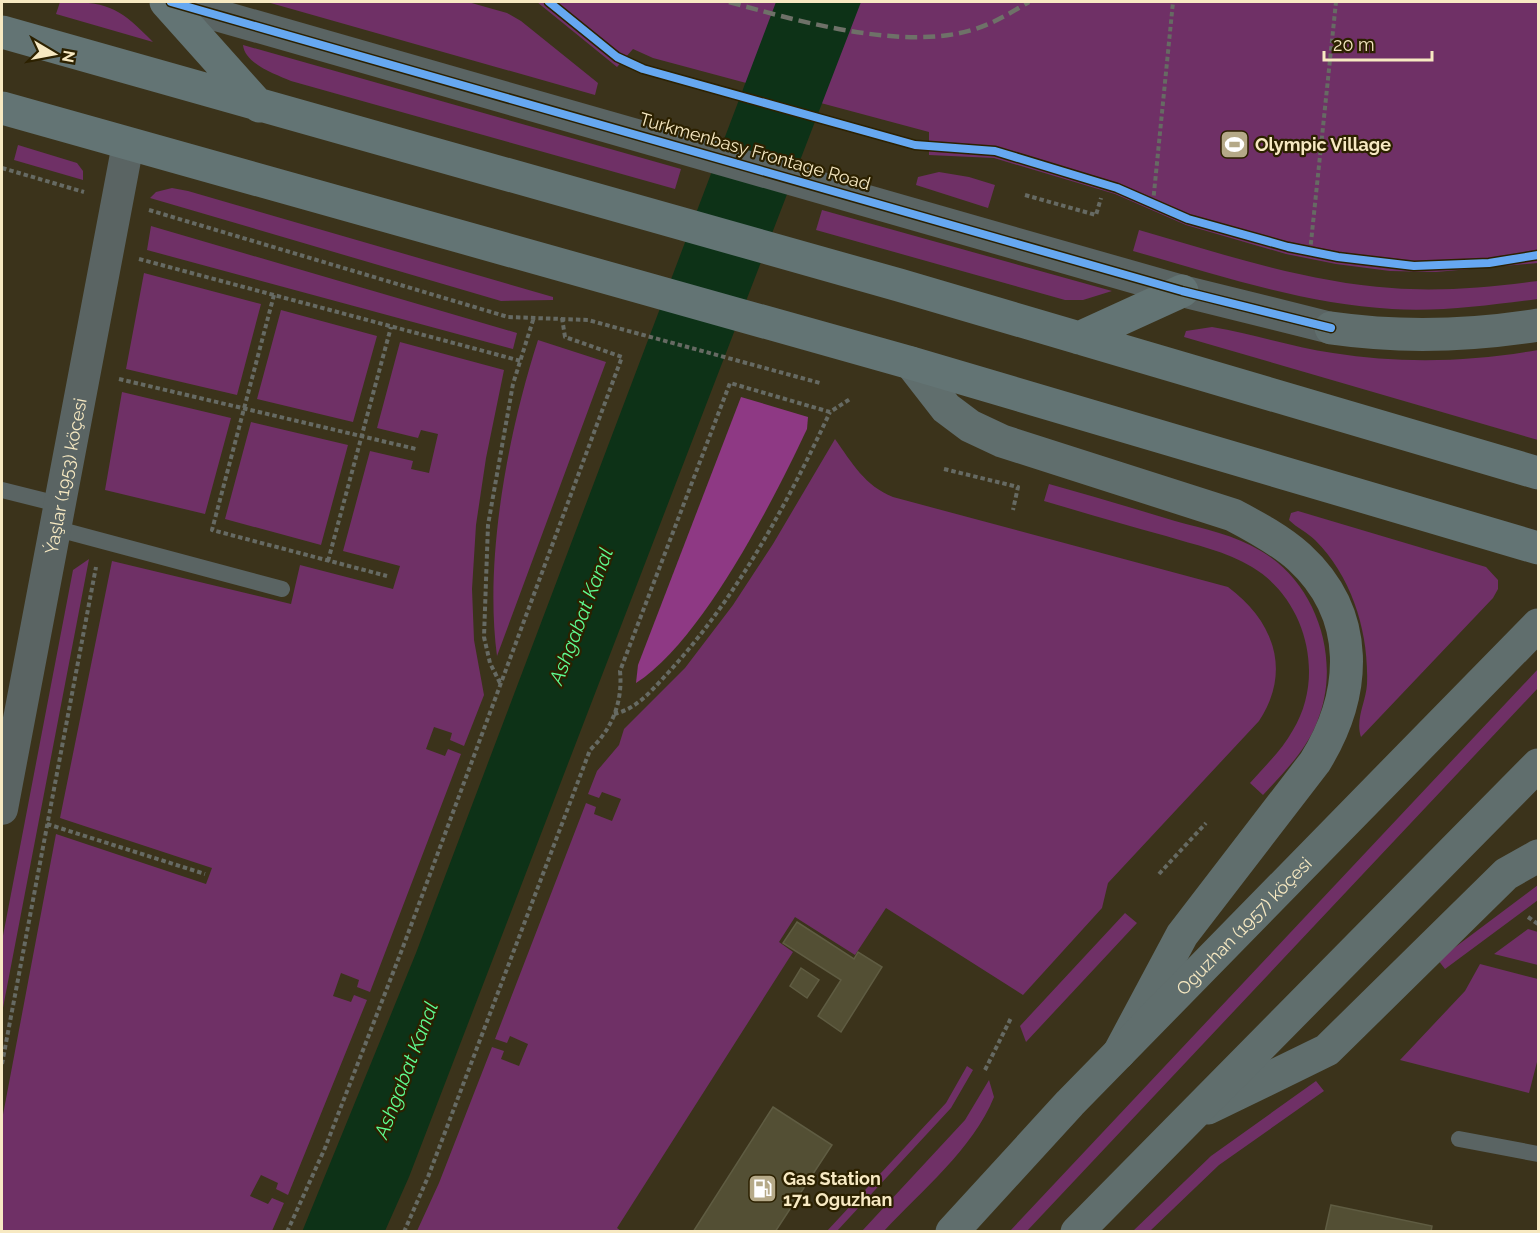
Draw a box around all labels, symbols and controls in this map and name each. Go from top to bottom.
north arrow [24,24,84,84]
scale bar [1324,24,1432,62]
text: 20 m [1333,34,1375,55]
text: N [58,49,79,64]
street label: Turkmenbasy Frontage Road [637,108,873,194]
sports icon: Olympic Village [1218,128,1250,160]
place label: Olympic Village [1255,134,1391,155]
street label: Ýaşlar (1953) köçesi [39,396,90,556]
water label: Ashgabat Kanal [544,544,618,689]
street label: Oguzhan (1957) köçesi [1172,852,1316,999]
water label: Ashgabat Kanal [369,998,443,1143]
place label: Gas Station 171 Oguzhan [783,1168,892,1210]
fuel station icon: Gas Station 171 Oguzhan [746,1172,778,1204]

